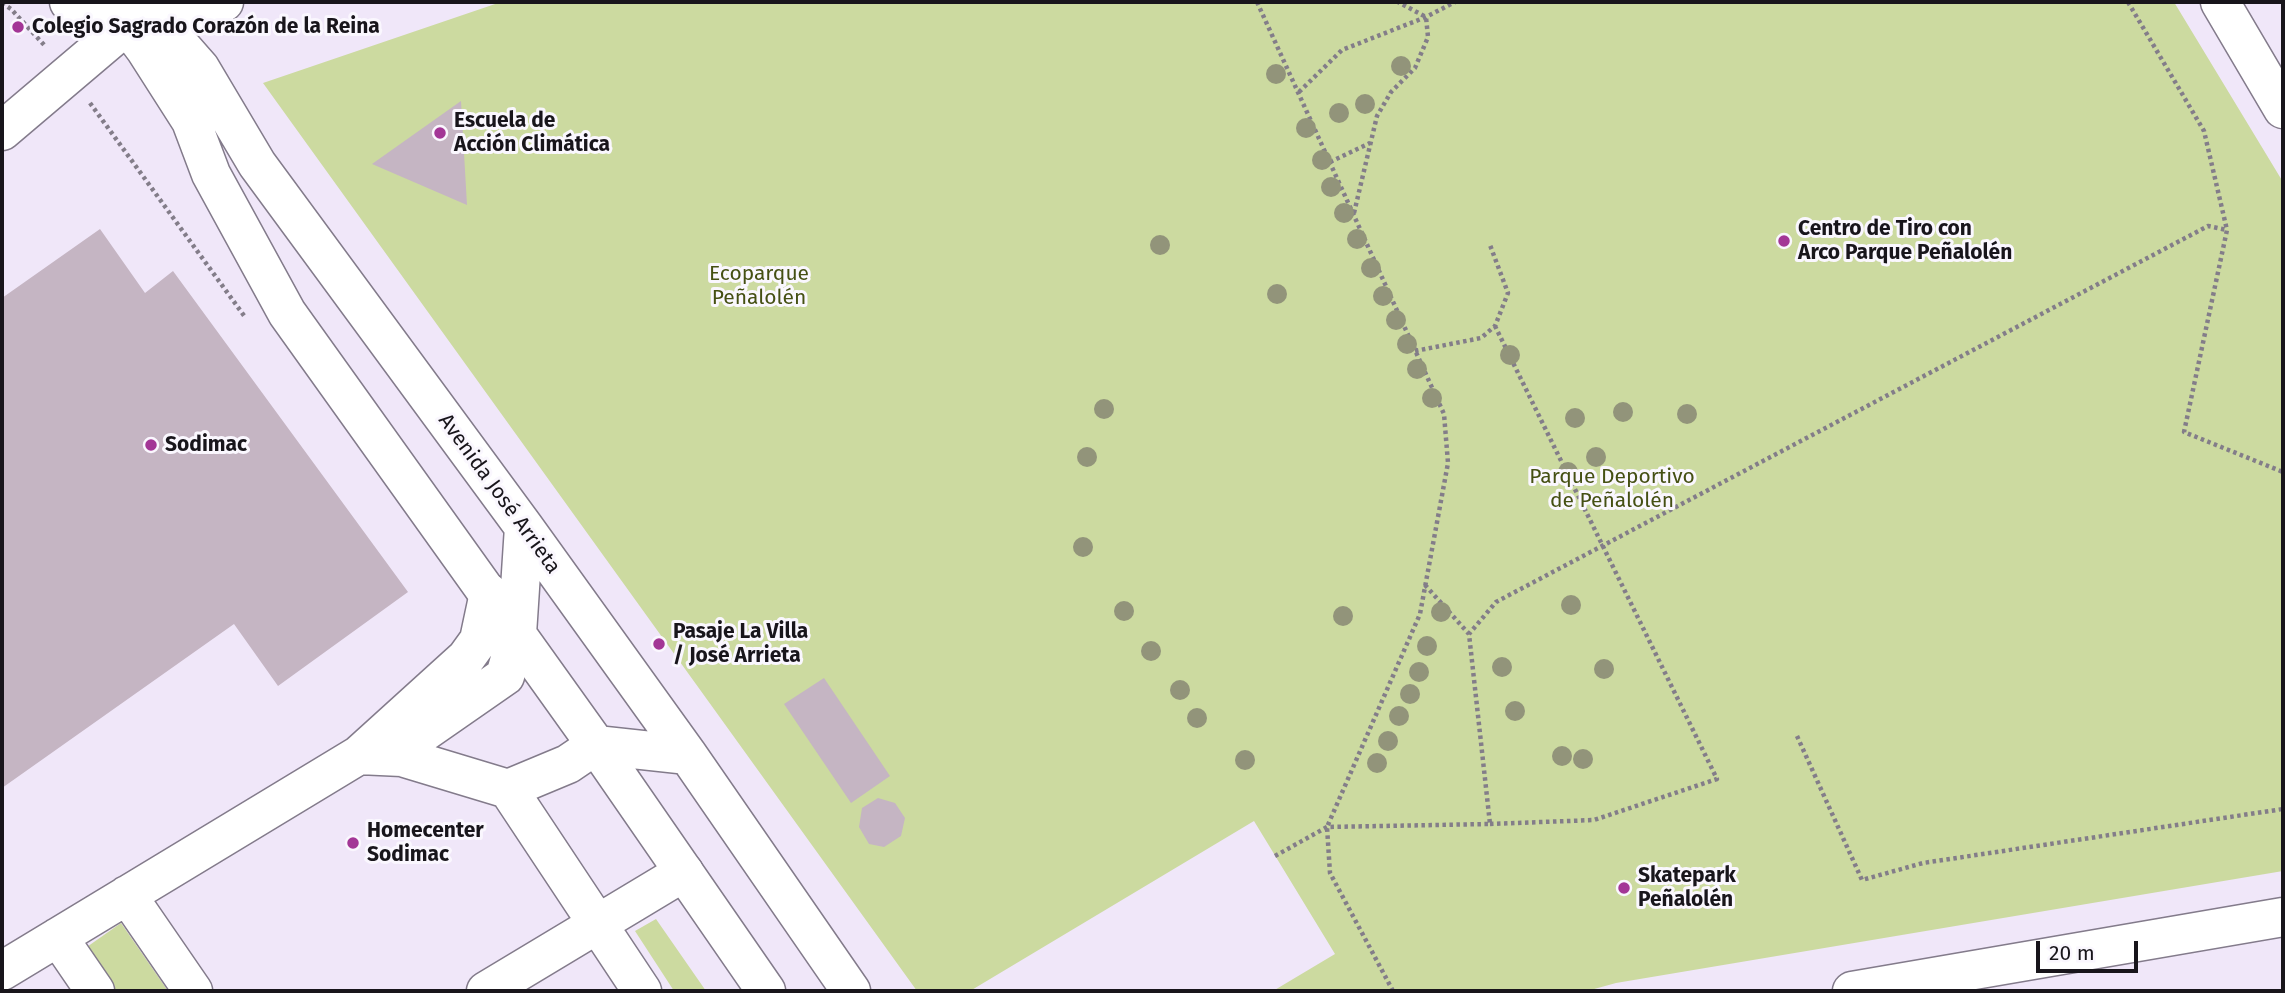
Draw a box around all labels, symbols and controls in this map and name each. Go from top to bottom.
place label: Colegio Sagrado Corazón de la Reina [32,14,380,40]
marker: Colegio Sagrado Corazón de la Reina [10,19,26,35]
place label: Escuela de Acción Climática [454,108,610,158]
marker: Escuela de Acción Climática [432,125,448,141]
place label: Centro de Tiro con Arco Parque Peñalolén [1798,216,2012,266]
marker: Centro de Tiro con Arco Parque Peñalolén [1776,233,1792,249]
park label: Ecoparque Peñalolén [709,261,809,311]
street label: Avenida José Arrieta [433,409,565,579]
place label: Sodimac [165,432,247,458]
marker: Sodimac [143,437,159,453]
park label: Parque Deportivo de Peñalolén [1529,464,1695,514]
place label: Pasaje La Villa / José Arrieta [673,619,808,669]
marker: Pasaje La Villa / José Arrieta [651,636,667,652]
place label: Homecenter Sodimac [367,818,484,868]
marker: Homecenter Sodimac [345,835,361,851]
place label: Skatepark Peñalolén [1638,863,1736,913]
marker: Skatepark Peñalolén [1616,880,1632,896]
scale bar [2040,926,2142,970]
text: 20 m [2049,940,2095,966]

